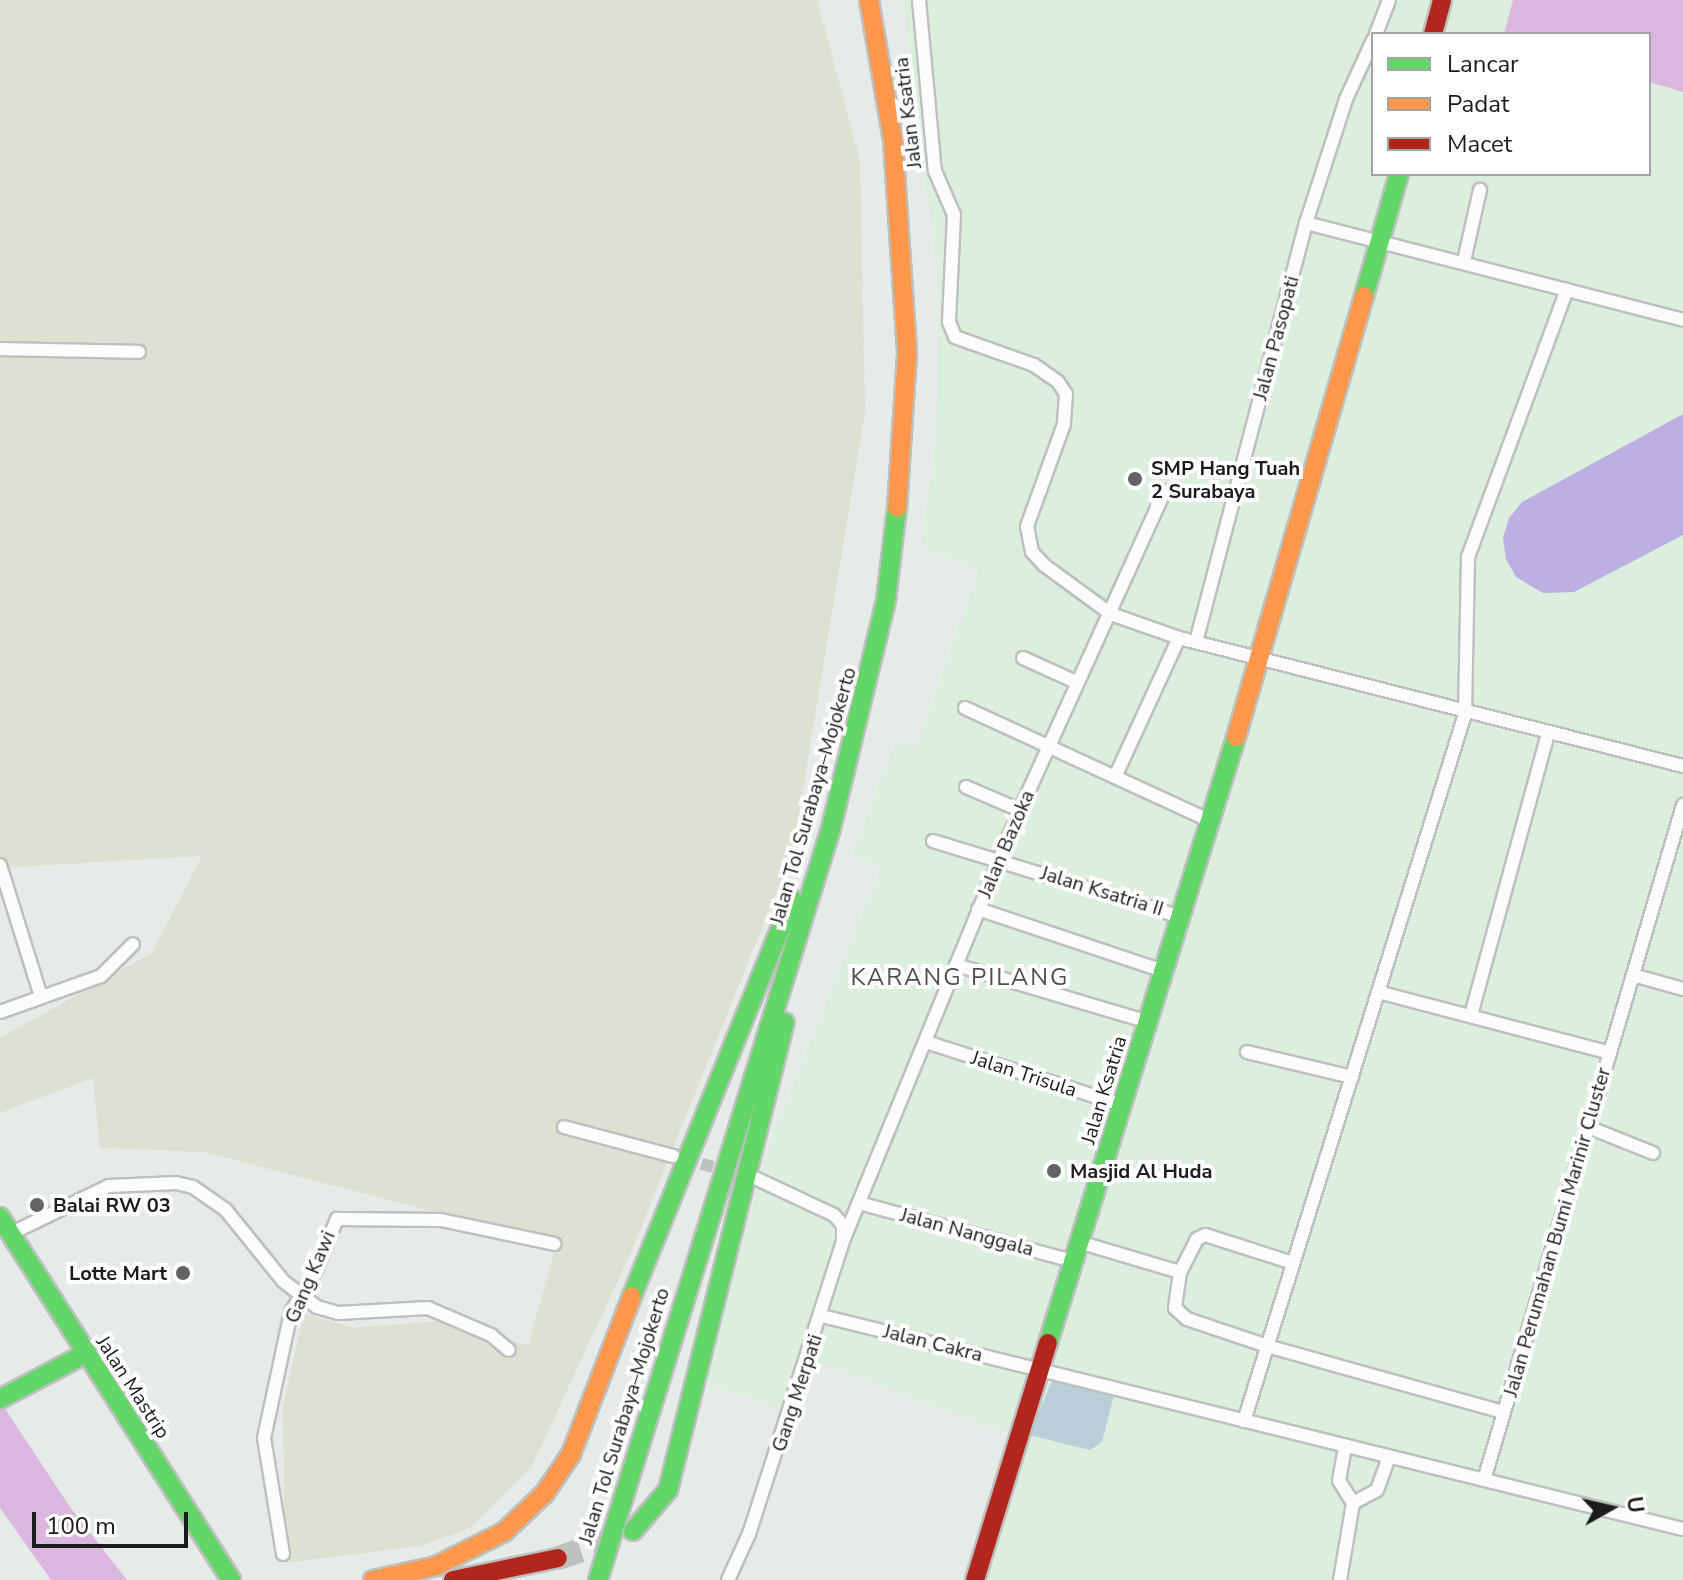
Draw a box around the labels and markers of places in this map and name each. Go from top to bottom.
place label: SMP Hang Tuah 2 Surabaya [1151,456,1300,503]
marker: SMP Hang Tuah 2 Surabaya [1126,470,1144,488]
place label: Masjid Al Huda [1070,1159,1212,1183]
marker: Masjid Al Huda [1045,1162,1063,1180]
place label: Balai RW 03 [53,1193,171,1217]
marker: Balai RW 03 [28,1196,46,1214]
place label: Lotte Mart [69,1261,167,1285]
marker: Lotte Mart [174,1264,192,1282]

